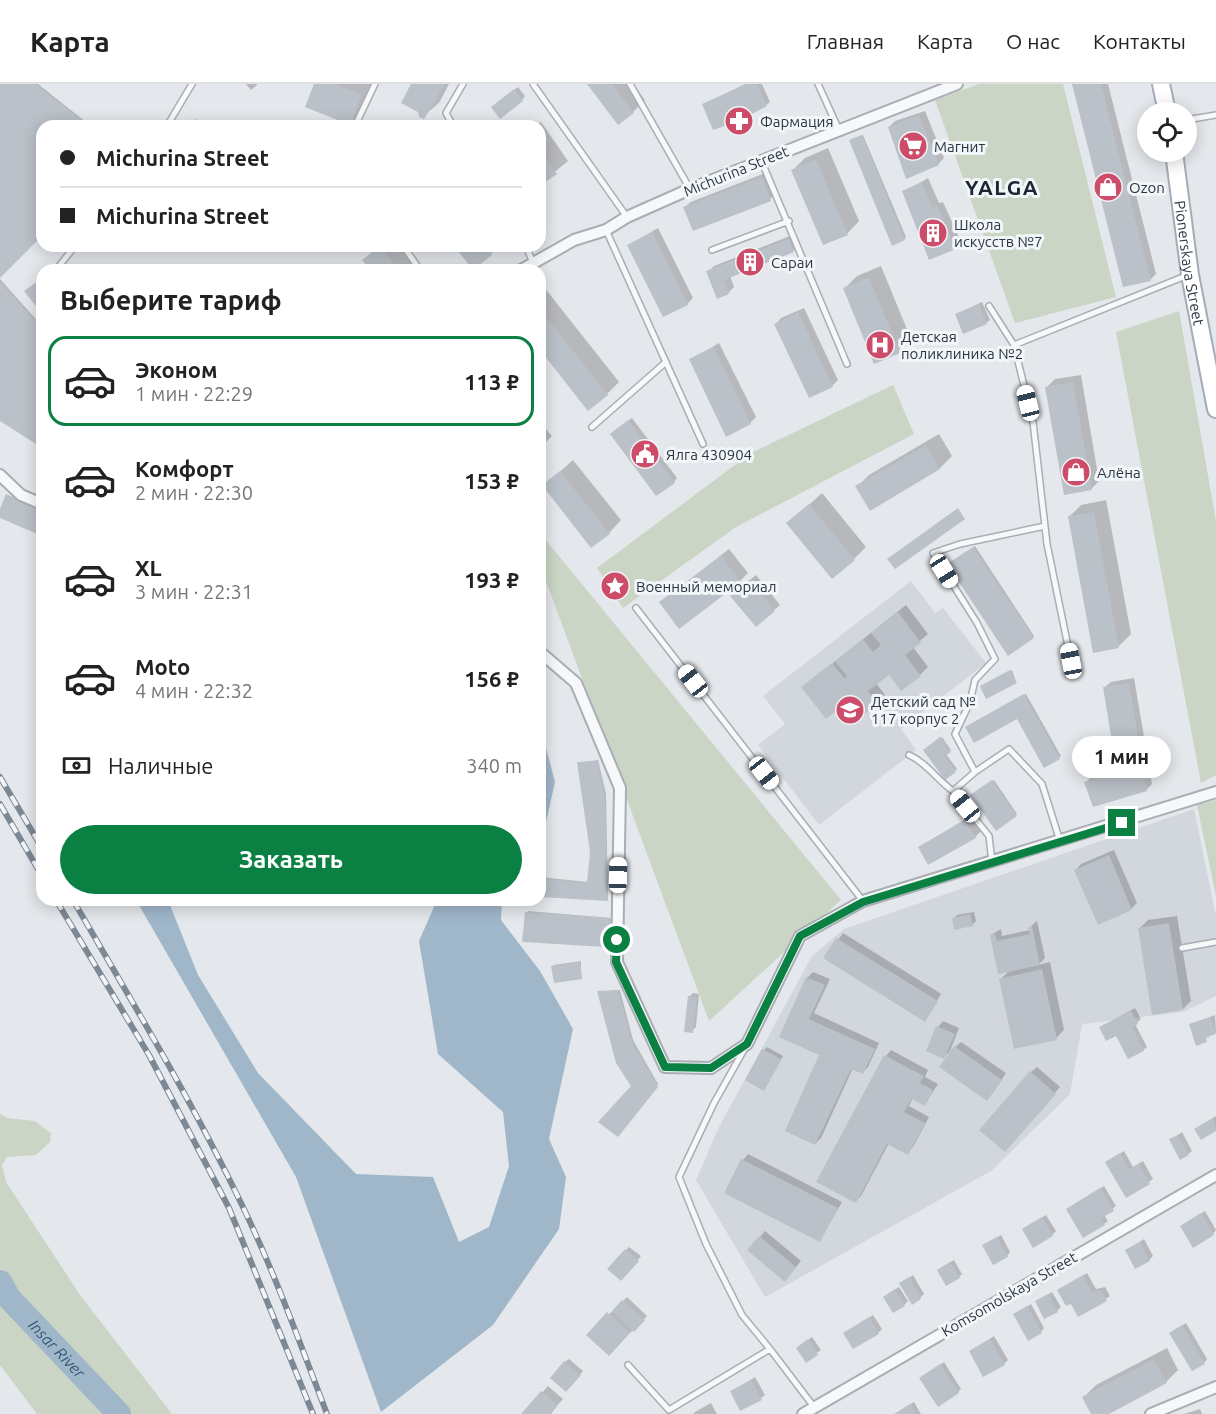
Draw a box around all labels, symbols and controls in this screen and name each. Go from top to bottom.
text: Карта [30,26,110,57]
text: Главная [807,29,884,53]
text: Карта [917,29,973,53]
text: О нас [1006,29,1060,53]
text: Контакты [1093,29,1186,53]
map controls [1137,102,1197,162]
button: locate [1137,102,1197,162]
pharmacy icon: Фармация [723,105,755,137]
place label: Фармация [760,113,834,130]
supermarket icon: Магнит [897,130,929,162]
place label: Магнит [934,138,985,155]
street label: Michurina Street [681,142,791,200]
text: Michurina Street [96,145,269,170]
shop icon: Ozon [1092,171,1124,203]
district label: YALGA [965,175,1039,199]
place label: Ozon [1129,179,1165,196]
street label: Pionerskaya Street [1172,199,1208,327]
text: Michurina Street [96,203,269,228]
place label: Школа искусств №7 [954,216,1042,250]
building icon: Школа искусств №7 [917,217,949,249]
building icon: Сараи [734,246,766,278]
place label: Сараи [771,254,813,271]
text: Выберите тариф [60,285,282,315]
place label: Детская поликлиника №2 [901,328,1023,362]
hospital icon: Детская поликлиника №2 [864,329,896,361]
icon: car [63,354,117,408]
text: Эконом [135,357,217,382]
text: 113 ₽ [464,369,519,394]
text: 1 мин · 22:29 [135,382,253,405]
car [1015,383,1041,423]
public building icon: Ялга 430904 [629,438,661,470]
place label: Ялга 430904 [666,446,752,463]
icon: car [63,453,117,507]
text: Комфорт [135,456,234,481]
shop icon: Алёна [1060,456,1092,488]
place label: Алёна [1097,464,1141,481]
text: 153 ₽ [464,468,519,493]
text: 2 мин · 22:30 [135,481,253,504]
car [927,551,961,591]
icon: car [63,552,117,606]
text: XL [135,555,162,580]
text: 193 ₽ [464,567,519,592]
place icon: Военный мемориал [599,570,631,602]
place label: Военный мемориал [636,578,777,595]
text: 3 мин · 22:31 [135,580,253,603]
car [1059,642,1083,680]
icon: car [63,651,117,705]
text: Moto [135,654,190,679]
car [675,661,711,701]
text: 156 ₽ [464,666,519,691]
text: 4 мин · 22:32 [135,679,253,702]
place label: Детский сад № 117 корпус 2 [871,693,976,727]
school or university icon: Детский сад № 117 корпус 2 [834,694,866,726]
callout: 1 мин [1072,736,1172,778]
text: 1 мин [1094,745,1149,768]
icon: cash [60,749,93,782]
text: Наличные [108,753,213,778]
car [746,753,782,793]
text: 340 m [466,754,522,777]
car [947,786,983,826]
route end [1108,809,1135,836]
button: Заказать [60,825,522,894]
car [609,857,627,893]
route start [603,926,630,953]
street label: Komsomolskaya Street [938,1248,1080,1340]
water label: Insar River [25,1316,89,1382]

